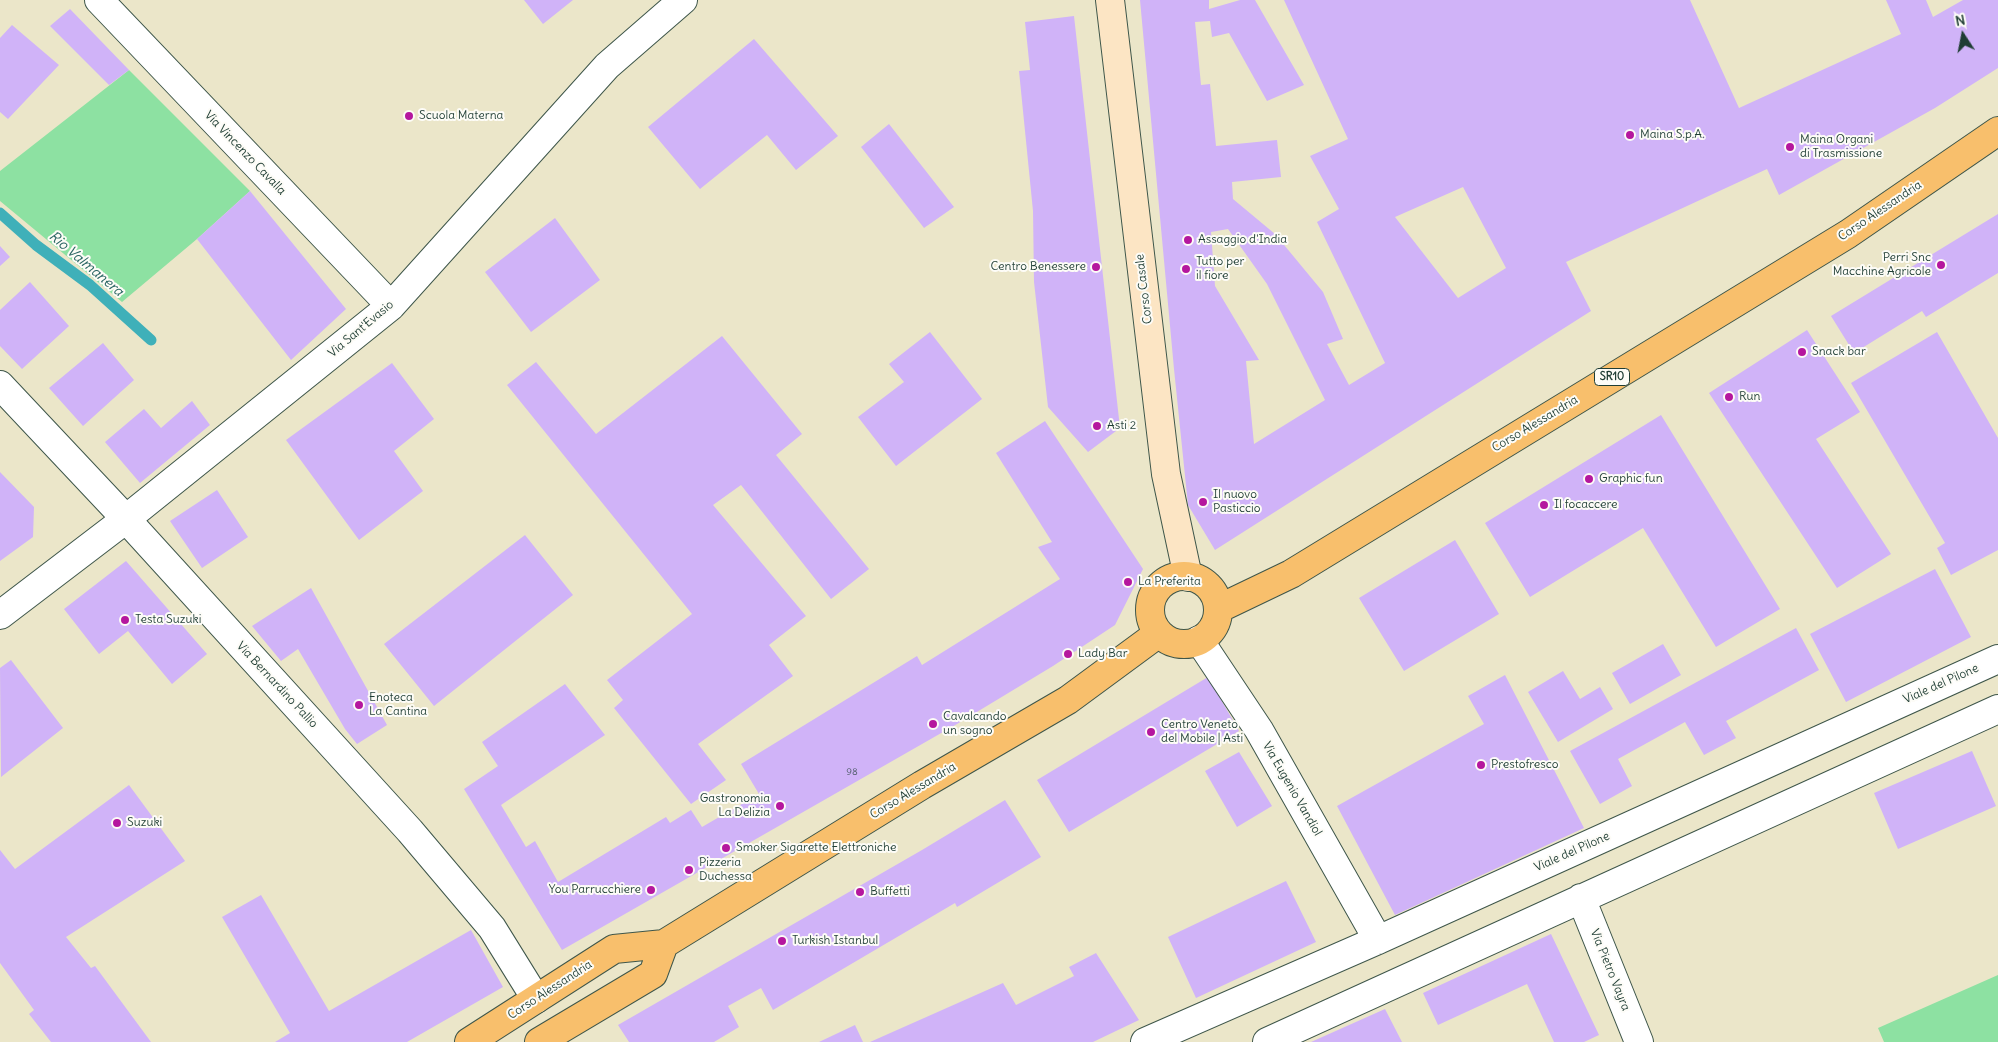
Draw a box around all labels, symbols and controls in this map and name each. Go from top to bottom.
north arrow [1938,10,1988,60]
text: N [1954,11,1967,30]
street label: Via Vincenzo Cavalla [201,108,289,198]
place label: Scuola Materna [419,109,503,123]
marker: Scuola Materna [403,110,415,122]
place label: Maina S.p.A. [1640,128,1705,142]
marker: Maina S.p.A. [1624,129,1636,141]
place label: Maina Organi di Trasmissione [1800,133,1882,161]
marker: Maina Organi di Trasmissione [1784,141,1796,153]
street label: Corso Alessandria [1836,178,1924,244]
water label: Rio Valmanera [45,228,127,300]
place label: Assaggio d'India [1198,233,1287,247]
marker: Assaggio d'India [1182,234,1194,246]
place label: Perri Snc Macchine Agricole [1833,251,1931,279]
street label: Corso Casale [1133,253,1155,325]
place label: Tutto per il fiore [1196,255,1244,283]
marker: Perri Snc Macchine Agricole [1935,259,1947,271]
place label: Centro Benessere [991,260,1086,274]
marker: Centro Benessere [1090,261,1102,273]
marker: Tutto per il fiore [1180,263,1192,275]
street label: Via Sant'Evasio [325,297,397,361]
place label: Snack bar [1812,345,1866,359]
marker: Snack bar [1796,346,1808,358]
road number: SR10 [1594,368,1630,386]
place label: Run [1739,390,1761,404]
marker: Run [1723,391,1735,403]
street label: Corso Alessandria [1489,393,1581,455]
place label: Asti 2 [1107,419,1136,433]
marker: Asti 2 [1091,420,1103,432]
place label: Graphic fun [1599,472,1663,486]
marker: Graphic fun [1583,473,1595,485]
place label: Il nuovo Pasticcio [1213,488,1261,516]
marker: Il nuovo Pasticcio [1197,496,1209,508]
place label: Il focaccere [1554,498,1617,512]
marker: Il focaccere [1538,499,1550,511]
place label: La Preferita [1138,575,1201,589]
marker: La Preferita [1122,576,1134,588]
place label: Testa Suzuki [135,613,201,627]
marker: Testa Suzuki [119,614,131,626]
street label: Via Bernardino Pallio [233,639,321,731]
place label: Lady Bar [1078,647,1128,661]
marker: Lady Bar [1062,648,1074,660]
street label: Viale del Pilone [1901,661,1981,707]
place label: Enoteca La Cantina [369,691,427,719]
marker: Enoteca La Cantina [353,699,365,711]
place label: Cavalcando un sogno [943,710,1007,738]
marker: Cavalcando un sogno [927,718,939,730]
place label: Centro Veneto del Mobile | Asti [1161,718,1243,746]
marker: Centro Veneto del Mobile | Asti [1145,726,1157,738]
street label: Via Eugenio Vandiol [1259,739,1325,839]
place label: Prestofresco [1491,758,1559,772]
marker: Prestofresco [1475,759,1487,771]
street label: Corso Alessandria [867,760,959,822]
house number: 98 [846,766,858,778]
place label: Gastronomia La Delizia [700,792,770,820]
marker: Gastronomia La Delizia [774,800,786,812]
place label: Suzuki [127,816,162,830]
marker: Suzuki [111,817,123,829]
street label: Viale del Pilone [1532,829,1612,875]
place label: Smoker Sigarette Elettroniche [736,841,896,855]
marker: Smoker Sigarette Elettroniche [720,842,732,854]
place label: Pizzeria Duchessa [699,856,752,884]
marker: Pizzeria Duchessa [683,864,695,876]
place label: You Parrucchiere [549,883,641,897]
marker: You Parrucchiere [645,884,657,896]
place label: Buffetti [870,885,910,899]
marker: Buffetti [854,886,866,898]
street label: Via Pietro Vayra [1587,927,1633,1013]
place label: Turkish Istanbul [792,934,878,948]
marker: Turkish Istanbul [776,935,788,947]
street label: Corso Alessandria [505,957,595,1023]

